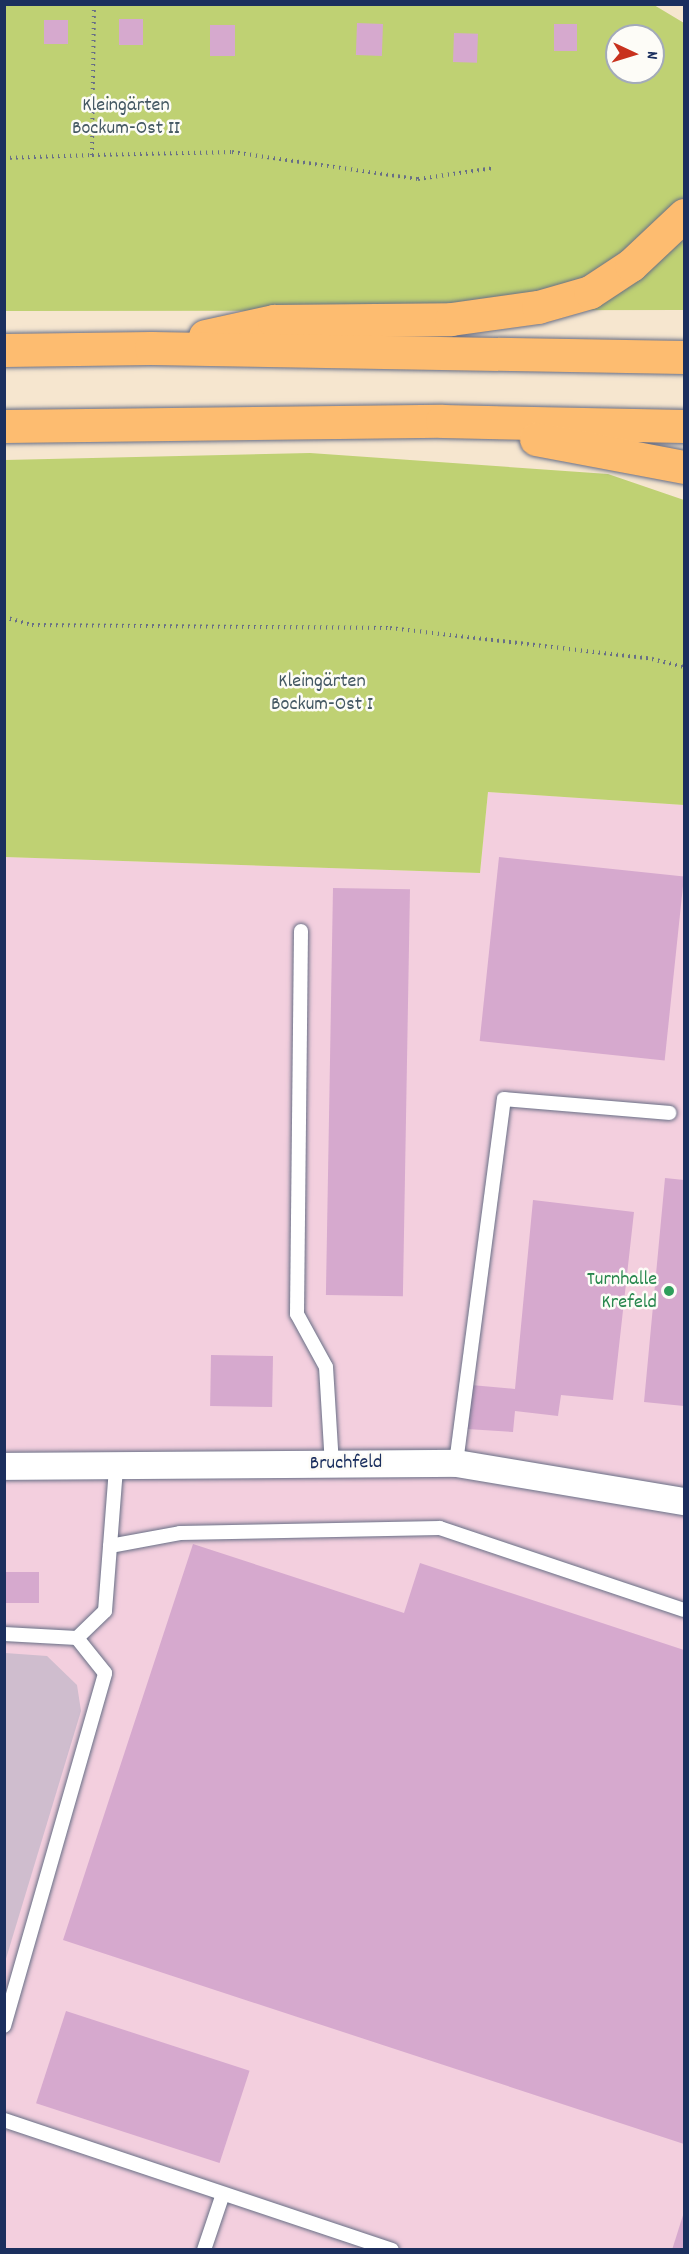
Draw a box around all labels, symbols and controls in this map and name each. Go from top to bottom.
north arrow [605,24,665,84]
text: N [640,50,663,60]
park label: Kleingärten Bockum-Ost II [72,94,180,141]
park label: Kleingärten Bockum-Ost I [271,671,373,718]
place label: Turnhalle Krefeld [587,1268,657,1315]
marker: Turnhalle Krefeld [662,1284,676,1298]
street label: Bruchfeld [309,1451,383,1477]

